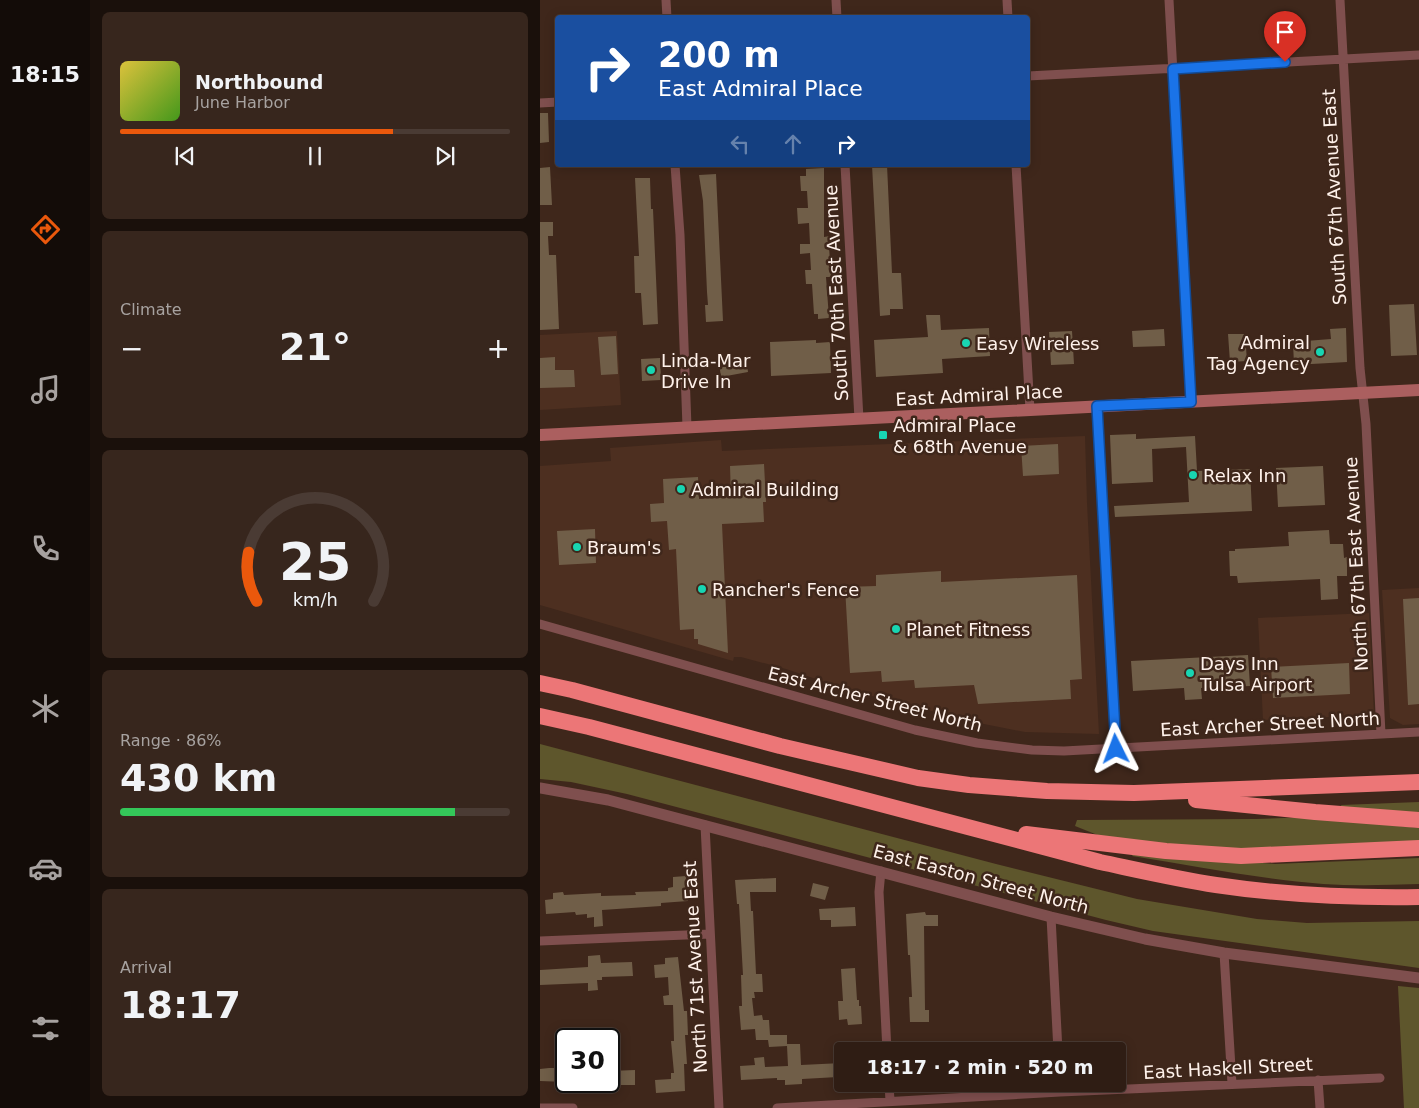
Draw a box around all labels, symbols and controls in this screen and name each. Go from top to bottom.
pin [1264,11,1306,62]
icon: arrive [1271,18,1299,46]
icon: right [575,35,640,100]
text: 200 m [658,35,780,75]
text: 18:15 [10,62,80,87]
text: Northbound [195,71,323,93]
text: East Admiral Place [658,76,863,101]
street label: South 67th Avenue East [1318,88,1350,306]
text: June Harbor [195,93,290,112]
icon: left [726,130,754,158]
icon: ahead [779,130,807,158]
icon: right [832,130,860,158]
icon: previous [171,142,199,170]
icon: pause [301,142,329,170]
icon: next [431,142,459,170]
street label: South 70th East Avenue [820,184,852,402]
icon: directions [28,212,63,247]
text: Climate [120,300,182,319]
text: 21° [279,325,351,369]
text: − [120,332,143,365]
text: + [487,332,510,365]
place label: Admiral Tag Agency [1206,332,1310,374]
place label: Easy Wireless [976,333,1099,354]
marker: Easy Wireless [960,337,972,349]
marker: Admiral Tag Agency [1314,346,1326,358]
place label: Linda-Mar Drive In [661,350,751,392]
marker: Linda-Mar Drive In [645,364,657,376]
icon: music [28,372,63,407]
street label: East Admiral Place [895,380,1063,410]
place label: Admiral Place & 68th Avenue [893,415,1027,457]
marker: Admiral Place & 68th Avenue [877,429,889,441]
street label: North 67th East Avenue [1340,456,1372,672]
place label: Relax Inn [1203,465,1286,486]
marker: Relax Inn [1187,469,1199,481]
place label: Admiral Building [691,479,839,500]
marker: Admiral Building [675,483,687,495]
icon: phone [28,531,63,566]
text: 25 [279,532,351,592]
place label: Braum's [587,537,661,558]
marker: Braum's [571,541,583,553]
place label: Rancher's Fence [712,579,859,600]
marker: Rancher's Fence [696,583,708,595]
text: km/h [292,589,338,610]
place label: Planet Fitness [906,619,1031,640]
marker: Planet Fitness [890,623,902,635]
place label: Days Inn Tulsa Airport [1199,653,1312,695]
street label: East Archer Street North [766,662,984,736]
marker: Days Inn Tulsa Airport [1184,667,1196,679]
icon: climate [28,691,63,726]
street label: East Archer Street North [1160,708,1380,740]
position arrow [1089,722,1141,774]
text: Range · 86% [120,731,222,750]
text: 430 km [120,756,277,800]
street label: East Easton Street North [871,840,1091,918]
icon: car [28,851,63,886]
street label: North 71st Avenue East [679,860,711,1074]
text: Arrival [120,958,172,977]
text: 18:17 [120,983,241,1027]
icon: filters [28,1011,63,1046]
speed limit sign: 30 [555,1028,620,1093]
street label: East Haskell Street [1143,1053,1313,1083]
text: 18:17 · 2 min · 520 m [866,1056,1094,1078]

